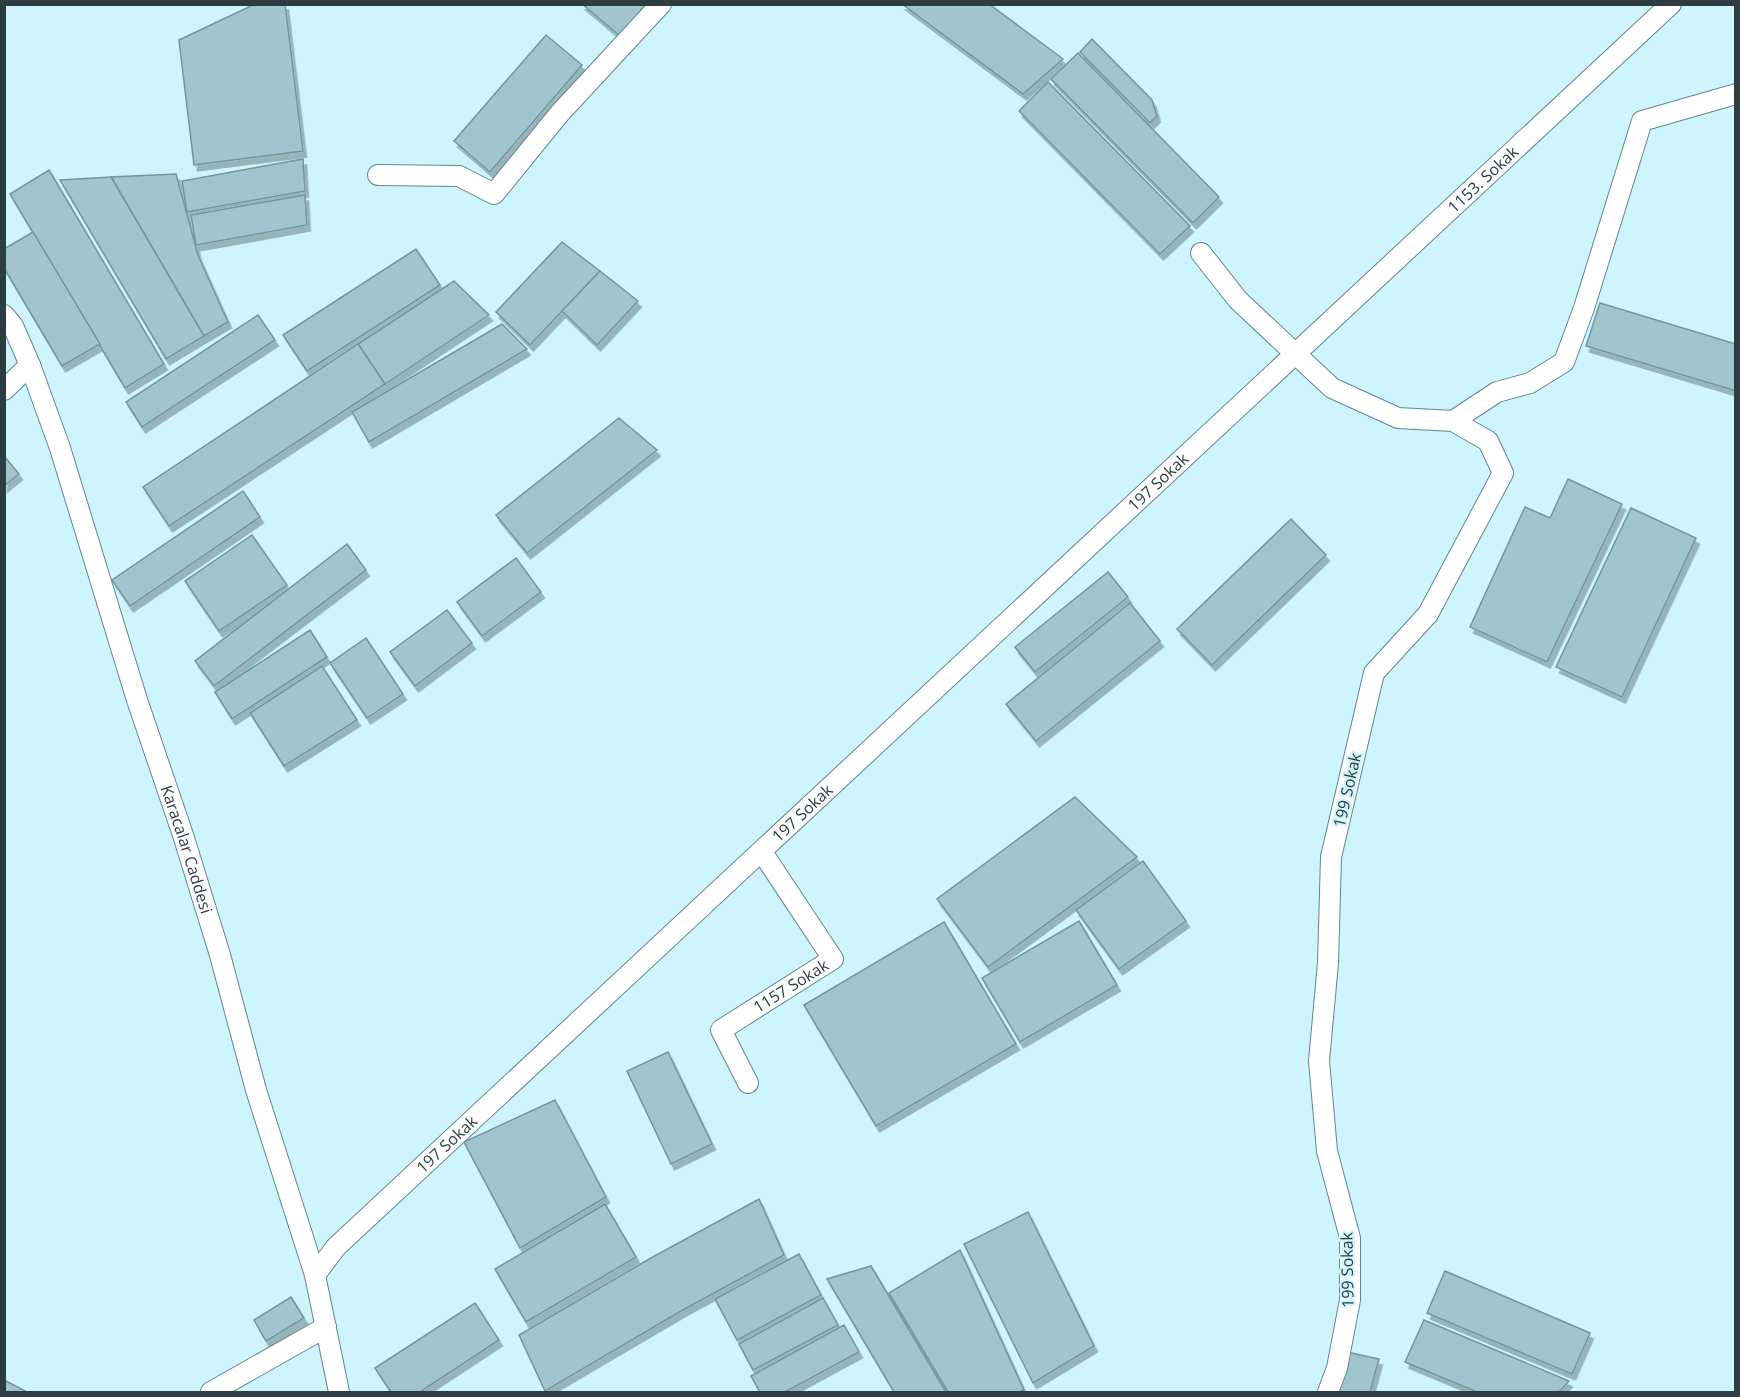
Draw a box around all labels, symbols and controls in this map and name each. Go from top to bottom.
street label: 1153. Sokak [1443,140,1523,218]
street label: 197 Sokak [1123,447,1194,516]
street label: 199 Sokak [1328,750,1366,829]
street label: 197 Sokak [767,779,838,847]
street label: Karacalar Caddesi [156,782,218,916]
street label: 1157 Sokak [749,953,833,1018]
street label: 197 Sokak [411,1110,482,1178]
street label: 199 Sokak [1335,1231,1359,1308]

